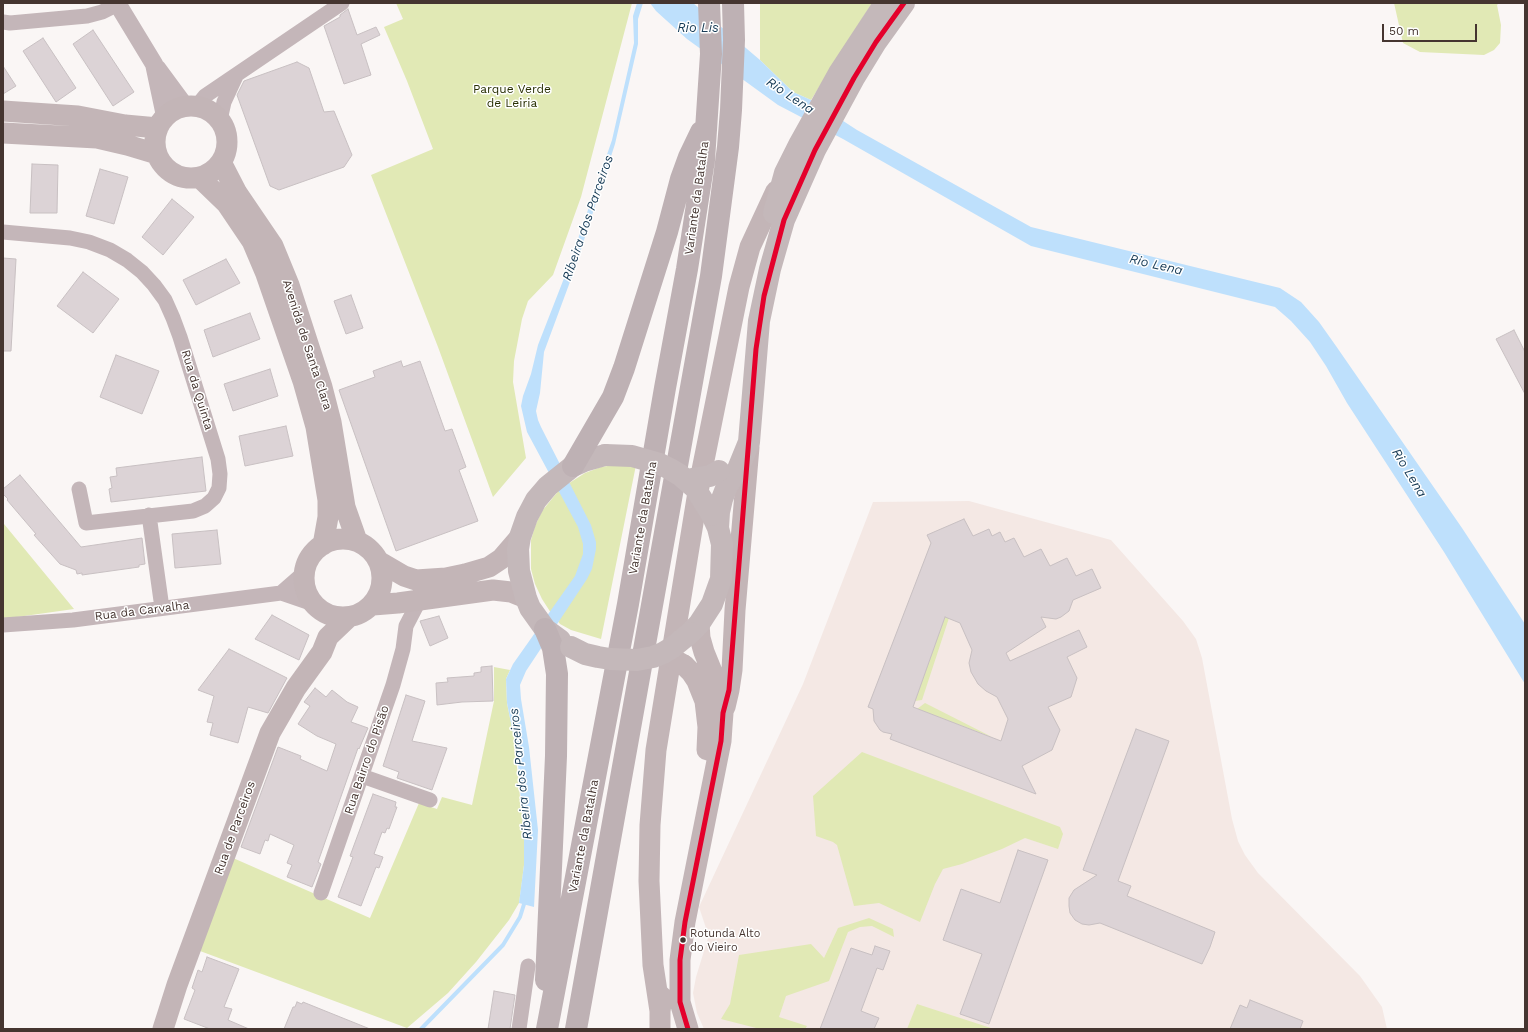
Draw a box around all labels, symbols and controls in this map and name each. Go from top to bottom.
scale bar [1384,16,1479,42]
water label: Rio Lis [677,20,719,36]
text: 50 m [1389,24,1419,38]
water label: Rio Lena [763,74,817,118]
park label: Parque Verde de Leiria [473,82,551,110]
street label: Variante da Batalha [682,140,712,256]
water label: Ribeira dos Parceiros [559,153,617,283]
water label: Rio Lena [1128,251,1184,279]
street label: Avenida de Santa Clara [279,278,335,412]
street label: Rua da Quinta [178,348,216,432]
water label: Rio Lena [1388,446,1430,500]
street label: Variante da Batalha [626,460,660,576]
street label: Rua da Carvalha [94,598,190,624]
street label: Rua Bairro do Pisão [342,704,392,816]
water label: Ribeira dos Parceiros [506,708,536,840]
street label: Variante da Batalha [566,778,602,894]
street label: Rua de Parceiros [211,779,259,877]
place label: Rotunda Alto do Vieiro [690,927,760,953]
marker: Rotunda Alto do Vieiro [678,935,688,945]

